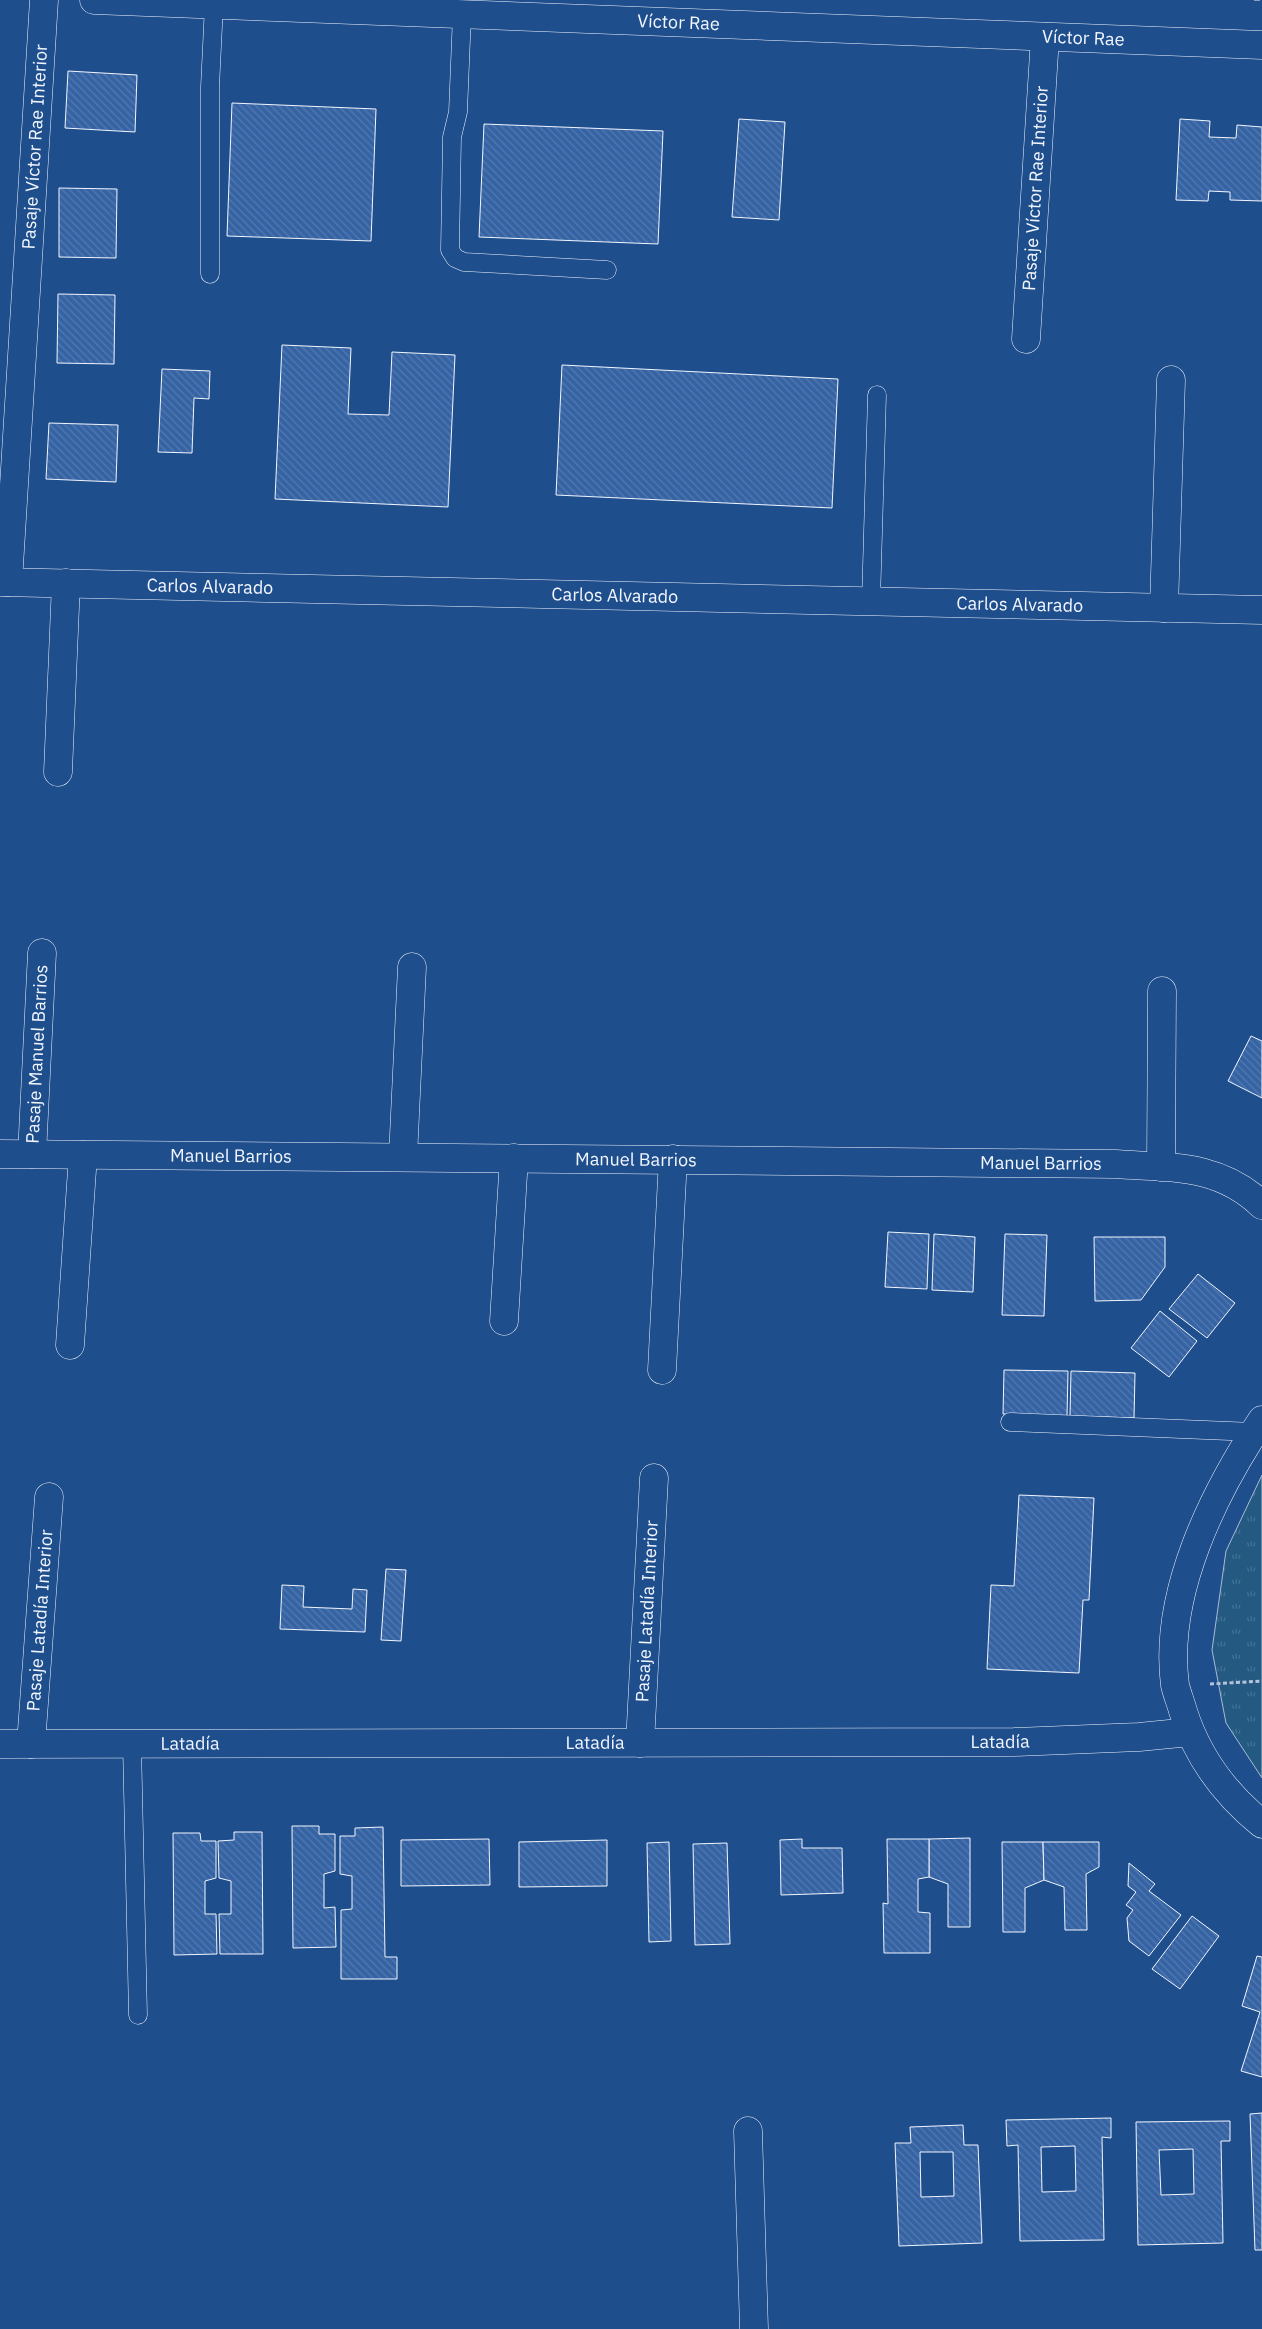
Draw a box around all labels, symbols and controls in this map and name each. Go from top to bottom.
street label: Víctor Rae [637,9,720,35]
street label: Víctor Rae [1042,25,1125,51]
street label: Pasaje Víctor Rae Interior [17,43,52,250]
street label: Pasaje Víctor Rae Interior [1017,85,1053,292]
street label: Carlos Alvarado [146,573,274,599]
street label: Carlos Alvarado [551,582,678,608]
street label: Carlos Alvarado [956,591,1083,617]
street label: Pasaje Manuel Barrios [21,964,52,1144]
street label: Manuel Barrios [170,1144,292,1168]
street label: Manuel Barrios [575,1147,697,1171]
street label: Manuel Barrios [980,1151,1102,1175]
street label: Pasaje Latadía Interior [630,1519,663,1703]
street label: Pasaje Latadía Interior [21,1528,58,1712]
street label: Latadía [970,1729,1030,1753]
street label: Latadía [565,1731,625,1754]
street label: Latadía [160,1732,220,1755]

